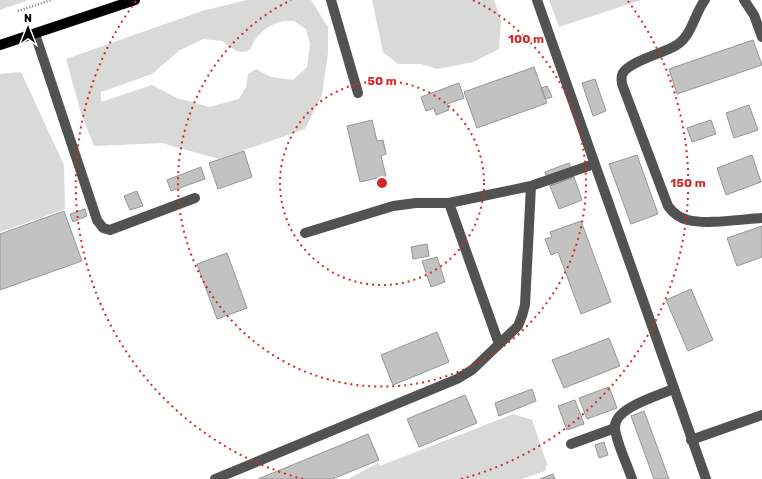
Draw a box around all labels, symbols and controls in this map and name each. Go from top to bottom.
north arrow [8,8,48,48]
text: N [24,12,32,25]
text: 100 m [508,32,544,46]
text: 50 m [367,74,397,88]
centre of rings [375,176,389,190]
text: 150 m [670,176,706,190]

